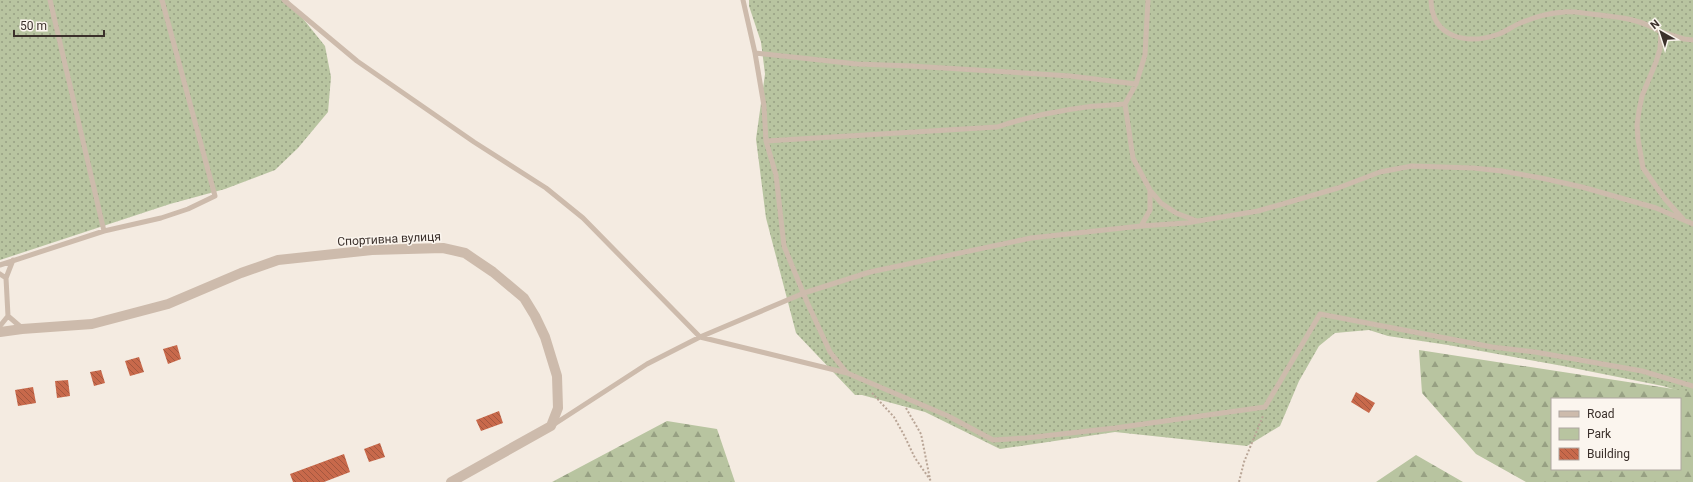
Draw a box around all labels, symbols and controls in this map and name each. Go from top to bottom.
scale bar [14,12,104,38]
north arrow [1641,12,1681,52]
text: N [1648,17,1662,32]
text: 50 m [20,19,47,33]
street label: Спортивна вулиця [337,229,441,249]
legend [1551,398,1681,470]
text: Road [1587,407,1615,421]
text: Park [1587,427,1612,441]
text: Building [1587,447,1630,461]

